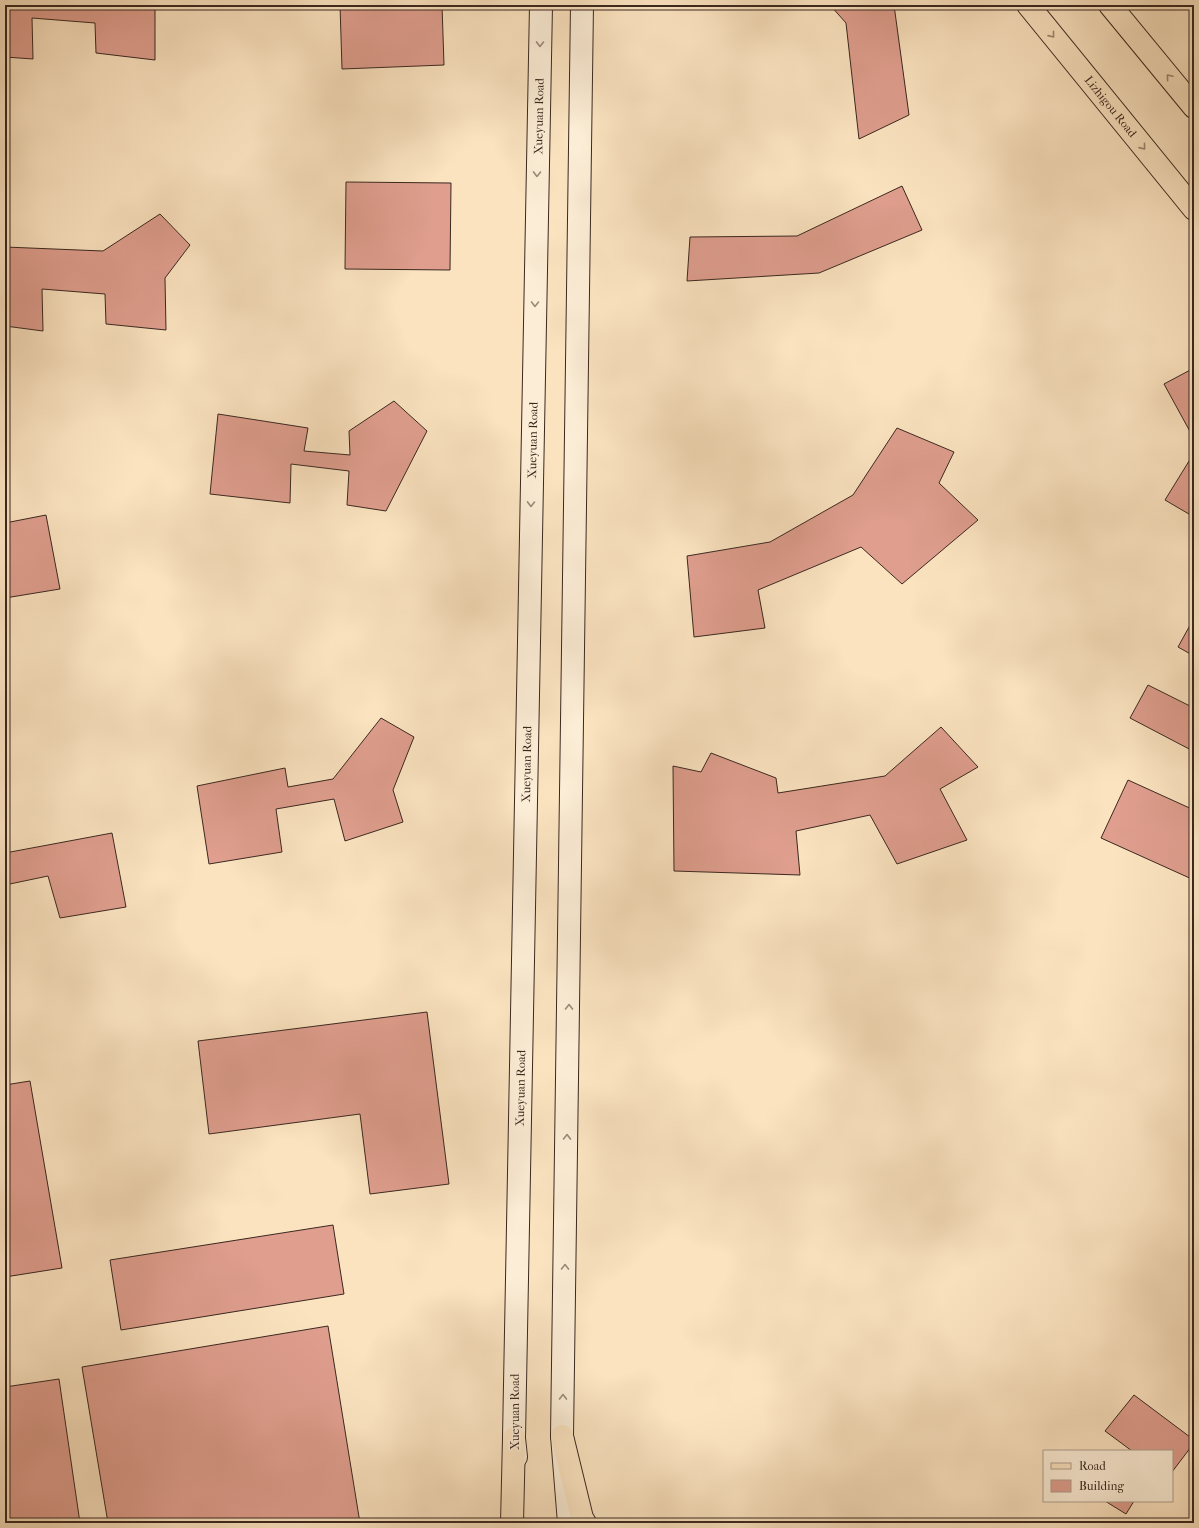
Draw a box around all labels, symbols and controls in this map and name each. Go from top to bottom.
one-way arrow [1048,31,1055,38]
one-way arrow [536,41,544,47]
street label: Lizhigou Road [1082,73,1140,140]
one-way arrow [1167,74,1174,81]
street label: Xueyuan Road [531,77,547,155]
one-way arrow [1139,142,1146,149]
one-way arrow [533,171,541,177]
one-way arrow [531,301,539,307]
street label: Xueyuan Road [525,401,541,479]
one-way arrow [527,501,535,507]
street label: Xueyuan Road [519,725,534,803]
one-way arrow [564,1004,573,1010]
street label: Xueyuan Road [513,1049,528,1127]
one-way arrow [563,1134,571,1140]
one-way arrow [561,1264,569,1270]
street label: Xueyuan Road [508,1373,522,1450]
one-way arrow [558,1394,567,1400]
legend [1043,1450,1173,1502]
text: Road [1079,1459,1106,1473]
text: Building [1079,1479,1124,1493]

